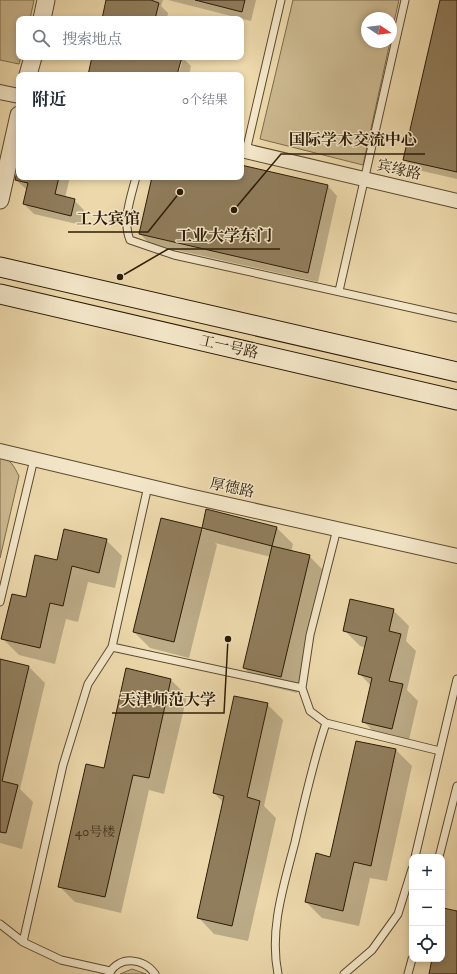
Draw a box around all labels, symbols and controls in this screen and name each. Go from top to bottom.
north arrow [361,12,397,48]
search box [16,16,244,60]
icon: search [30,27,52,49]
text: 搜索地点 [62,30,122,49]
text: 附近 [32,89,66,111]
text: 0个结果 [182,92,228,108]
callout: 国际学术交流中心 [281,126,425,154]
text: 国际学术交流中心 [289,130,417,150]
street label: 宾缘路 [375,156,423,184]
callout: 工大宾馆 [68,204,148,232]
text: 工大宾馆 [76,209,140,229]
callout: 工业大学东门 [168,221,280,249]
text: 工业大学东门 [176,226,272,246]
street label: 工一号路 [198,331,260,363]
street label: 厚德路 [208,474,256,502]
callout: 天津师范大学 [112,685,224,713]
text: 天津师范大学 [120,690,216,710]
house number: 40号楼 [75,824,115,840]
map controls [409,854,445,962]
button: + [409,854,445,890]
button: − [409,890,445,926]
button: locate [409,926,445,962]

